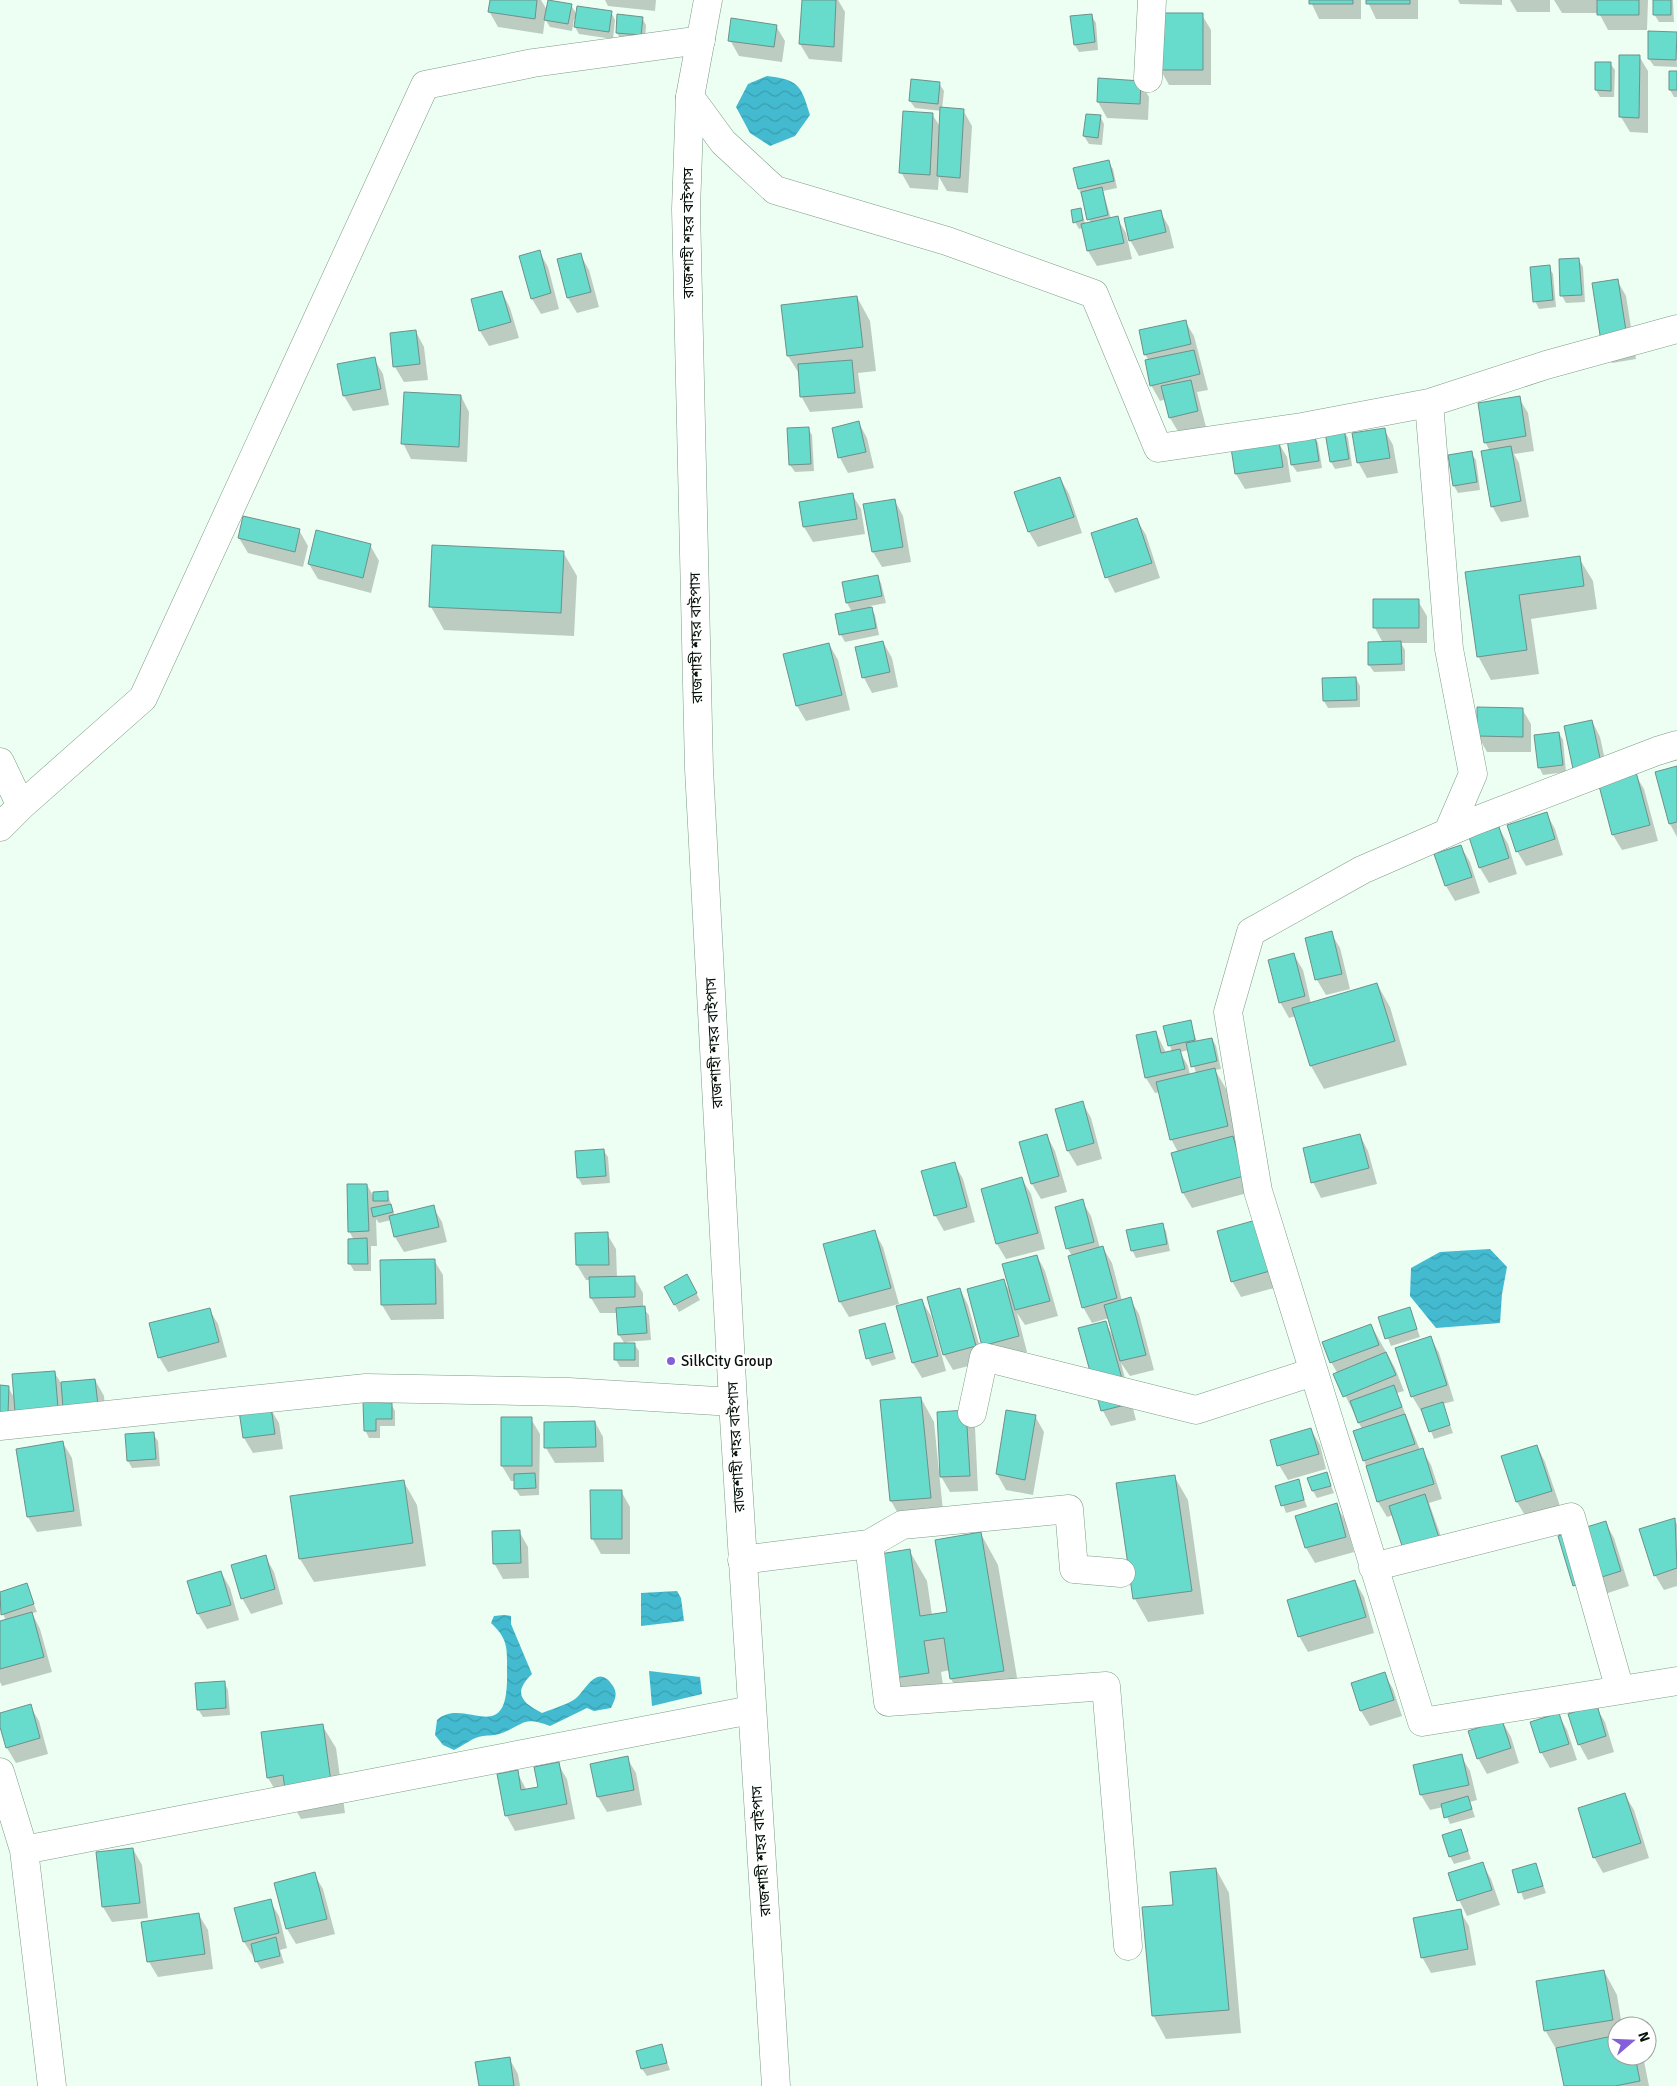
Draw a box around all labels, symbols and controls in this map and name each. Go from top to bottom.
street label: রাজশাহী শহর বাইপাস [679,167,697,299]
street label: রাজশাহী শহর বাইপাস [686,572,706,705]
street label: রাজশাহী শহর বাইপাস [702,977,726,1110]
place label: SilkCity Group [681,1352,773,1370]
marker: SilkCity Group [665,1355,677,1367]
street label: রাজশাহী শহর বাইপাস [724,1381,748,1514]
street label: রাজশাহী শহর বাইপাস [747,1784,775,1918]
north arrow [1607,2016,1657,2066]
text: N [1634,2030,1653,2044]

